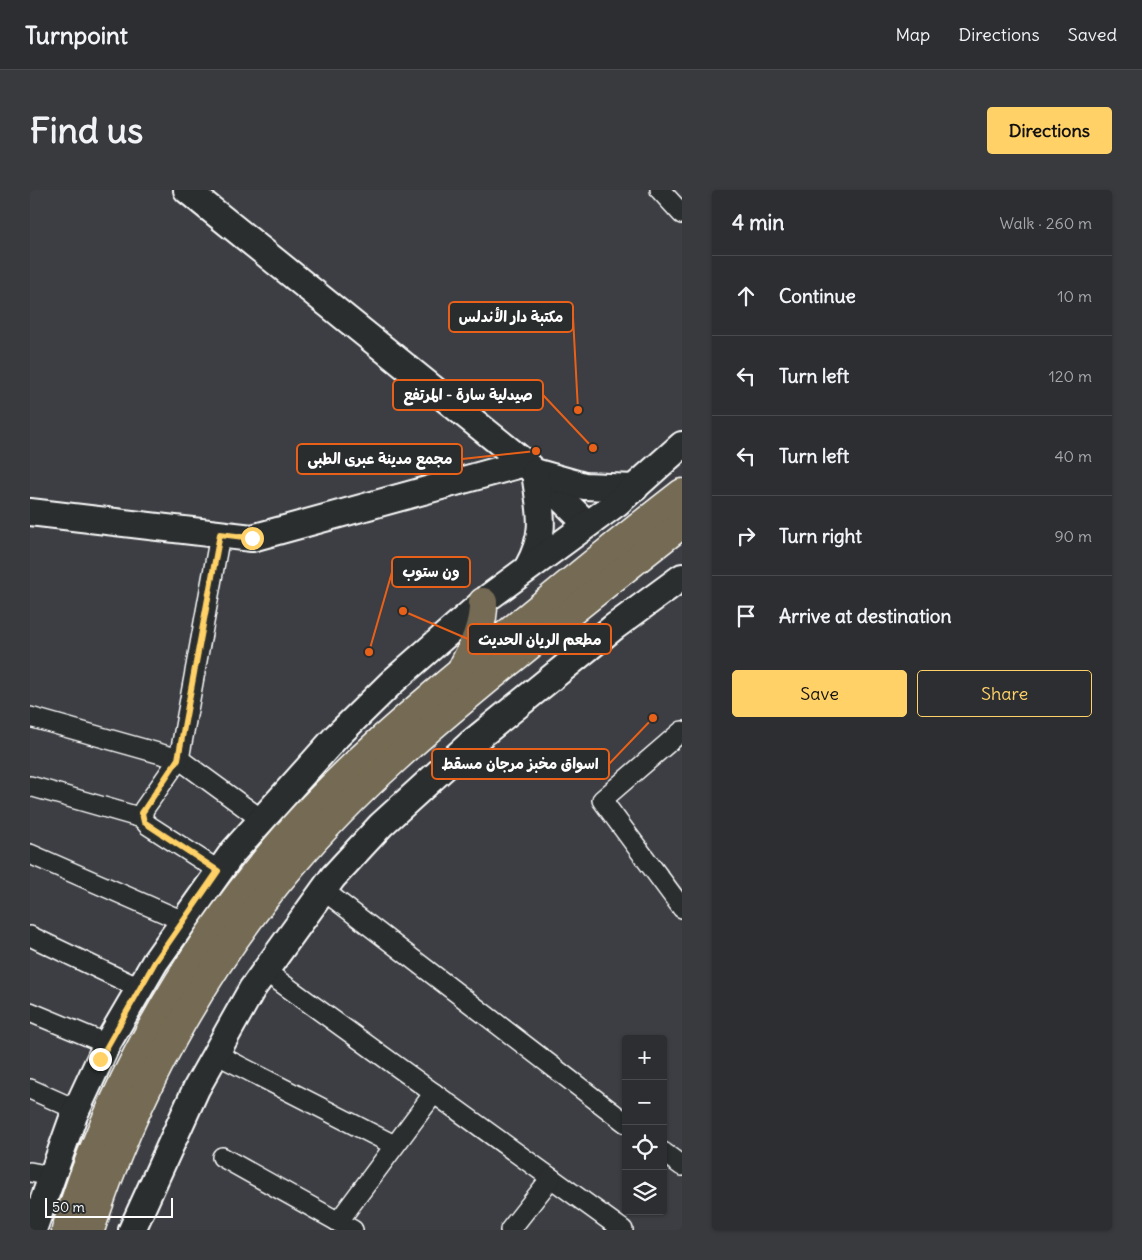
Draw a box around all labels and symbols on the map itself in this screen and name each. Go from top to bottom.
callout: مكتبة دار الأندلس [449,302,573,332]
text: مكتبة دار الأندلس [459,306,563,326]
callout: صيدلية سارة - المرتفع [393,380,543,410]
text: صيدلية سارة - المرتفع [403,385,533,406]
callout: مجمع مدينة عبرى الطبى [297,444,462,474]
text: مجمع مدينة عبرى الطبى [308,449,452,470]
route start [241,527,264,550]
callout: ون ستوب [392,557,470,587]
text: ون ستوب [402,562,460,582]
callout: مطعم الريان الحديث [468,624,611,654]
text: مطعم الريان الحديث [478,630,602,651]
callout: اسواق مخبز مرجان مسقط [432,749,609,779]
text: اسواق مخبز مرجان مسقط [441,754,599,774]
route end [89,1048,112,1071]
scale bar [45,1195,172,1218]

